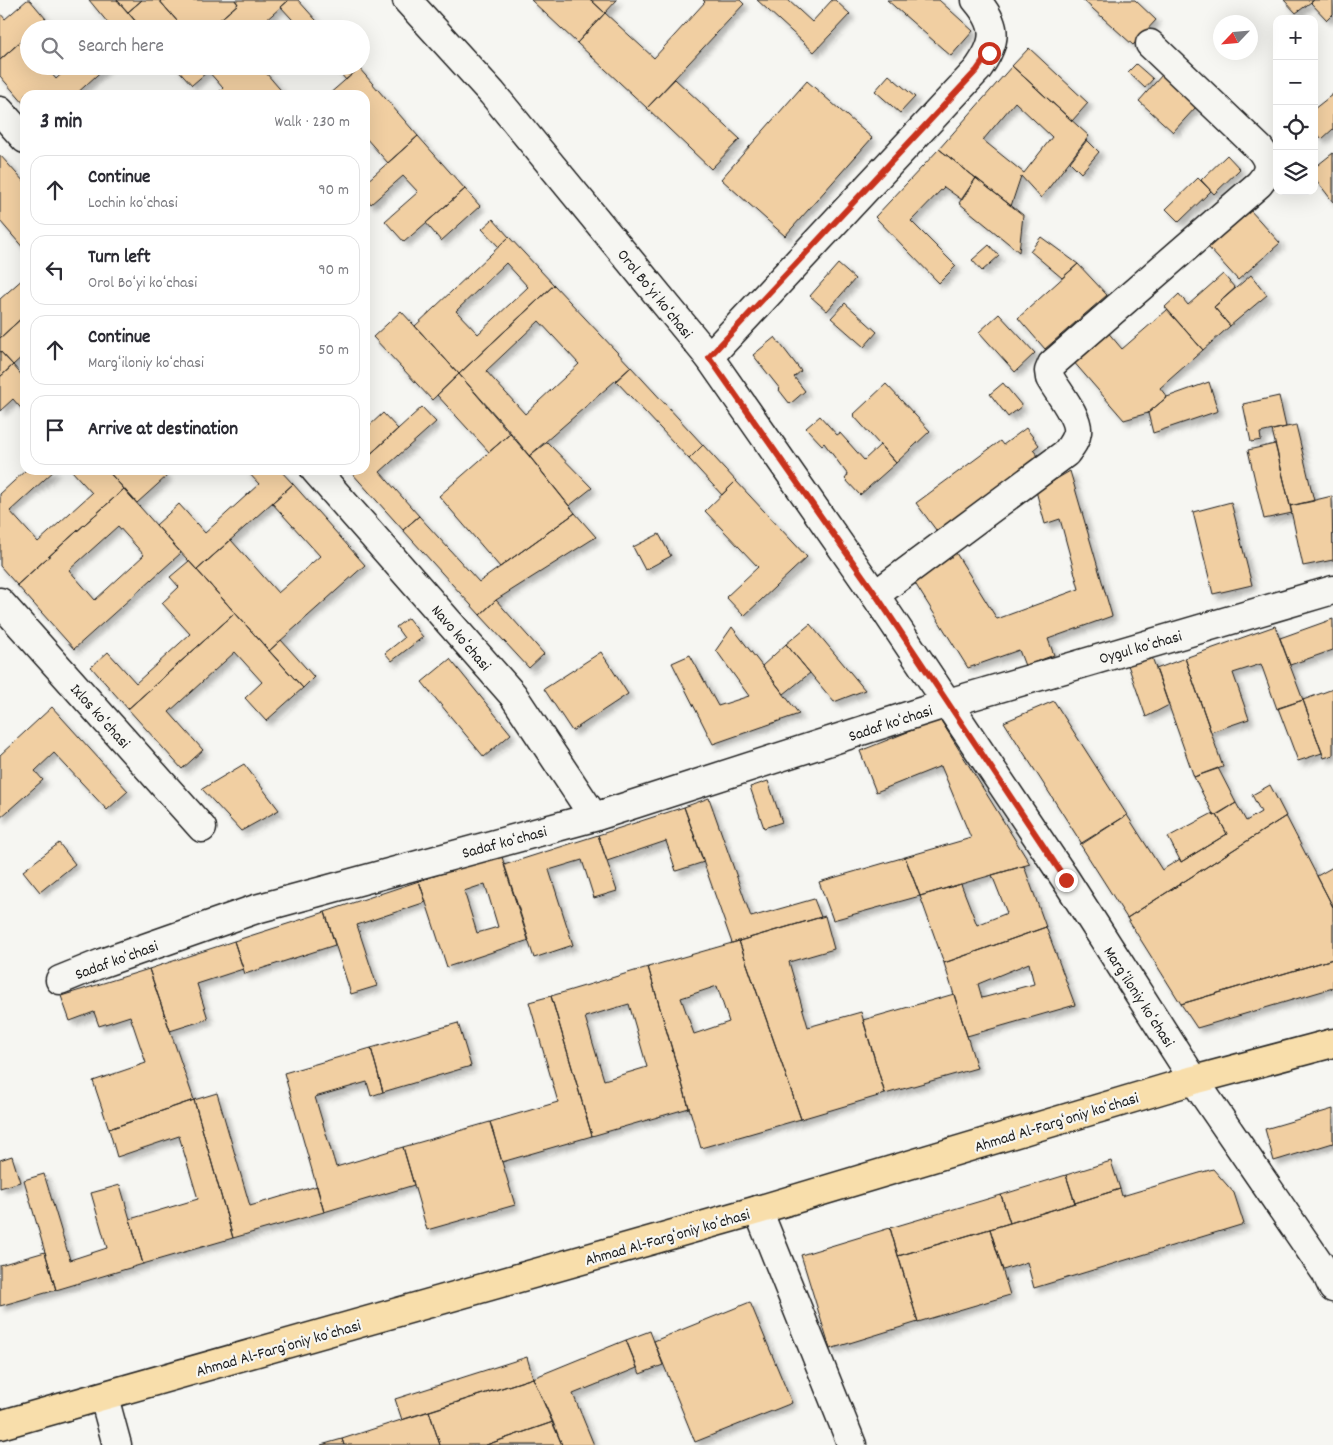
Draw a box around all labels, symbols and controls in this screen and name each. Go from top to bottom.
north arrow [1213,15,1258,60]
map controls [1273,15,1318,195]
button: + [1273,15,1318,60]
search box [20,20,370,75]
icon: search [38,34,66,62]
text: Search here [78,34,164,61]
route start [978,42,1001,65]
button: − [1273,60,1318,105]
button: locate [1273,105,1318,150]
text: 3 min [40,108,82,138]
text: Walk · 230 m [274,111,350,134]
button: layers [1273,150,1318,195]
text: Continue [88,165,150,192]
icon: ahead [41,176,69,204]
text: 90 m [318,179,349,202]
text: Lochin koʻchasi [88,192,178,215]
text: Turn left [88,245,151,272]
street label: Orol Boʻyi koʻchasi [611,245,697,344]
icon: left [41,256,69,284]
text: 90 m [318,259,349,282]
text: Orol Boʻyi koʻchasi [88,272,197,295]
text: Continue [88,325,150,352]
icon: ahead [41,336,69,364]
text: 50 m [318,339,349,362]
text: Margʻiloniy koʻchasi [88,352,204,375]
icon: arrive [41,416,69,444]
text: Arrive at destination [88,417,238,444]
street label: Navo koʻchasi [425,601,495,677]
street label: Oygul koʻchasi [1097,626,1185,671]
street label: Ixlos koʻchasi [64,679,135,754]
street label: Sadaf koʻchasi [846,700,936,749]
street label: Sadaf koʻchasi [460,821,550,866]
route end [1055,869,1078,892]
street label: Sadaf koʻchasi [72,936,162,987]
street label: Margʻiloniy koʻchasi [1097,943,1179,1052]
street label: Ahmad Al-Fargʻoniy koʻchasi [972,1087,1142,1159]
street label: Ahmad Al-Fargʻoniy koʻchasi [583,1204,753,1273]
street label: Ahmad Al-Fargʻoniy koʻchasi [194,1315,364,1384]

